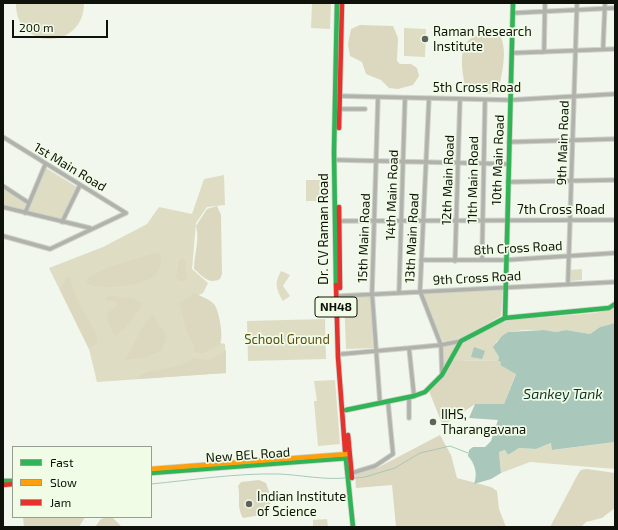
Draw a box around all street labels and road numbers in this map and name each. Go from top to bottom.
street label: 5th Cross Road [433,80,521,96]
street label: 9th Main Road [554,100,572,186]
street label: 10th Main Road [489,114,507,206]
street label: 12th Main Road [439,135,457,225]
street label: 11th Main Road [464,136,482,224]
street label: 1st Main Road [31,139,109,195]
street label: 14th Main Road [383,149,401,241]
street label: Dr. CV Raman Road [316,173,332,285]
street label: 15th Main Road [355,193,373,283]
street label: 13th Main Road [402,193,422,283]
street label: 7th Cross Road [517,202,605,218]
street label: 8th Cross Road [473,238,563,258]
street label: 9th Cross Road [432,268,522,288]
road number: NH48 [315,297,357,317]
street label: New BEL Road [205,444,291,466]

